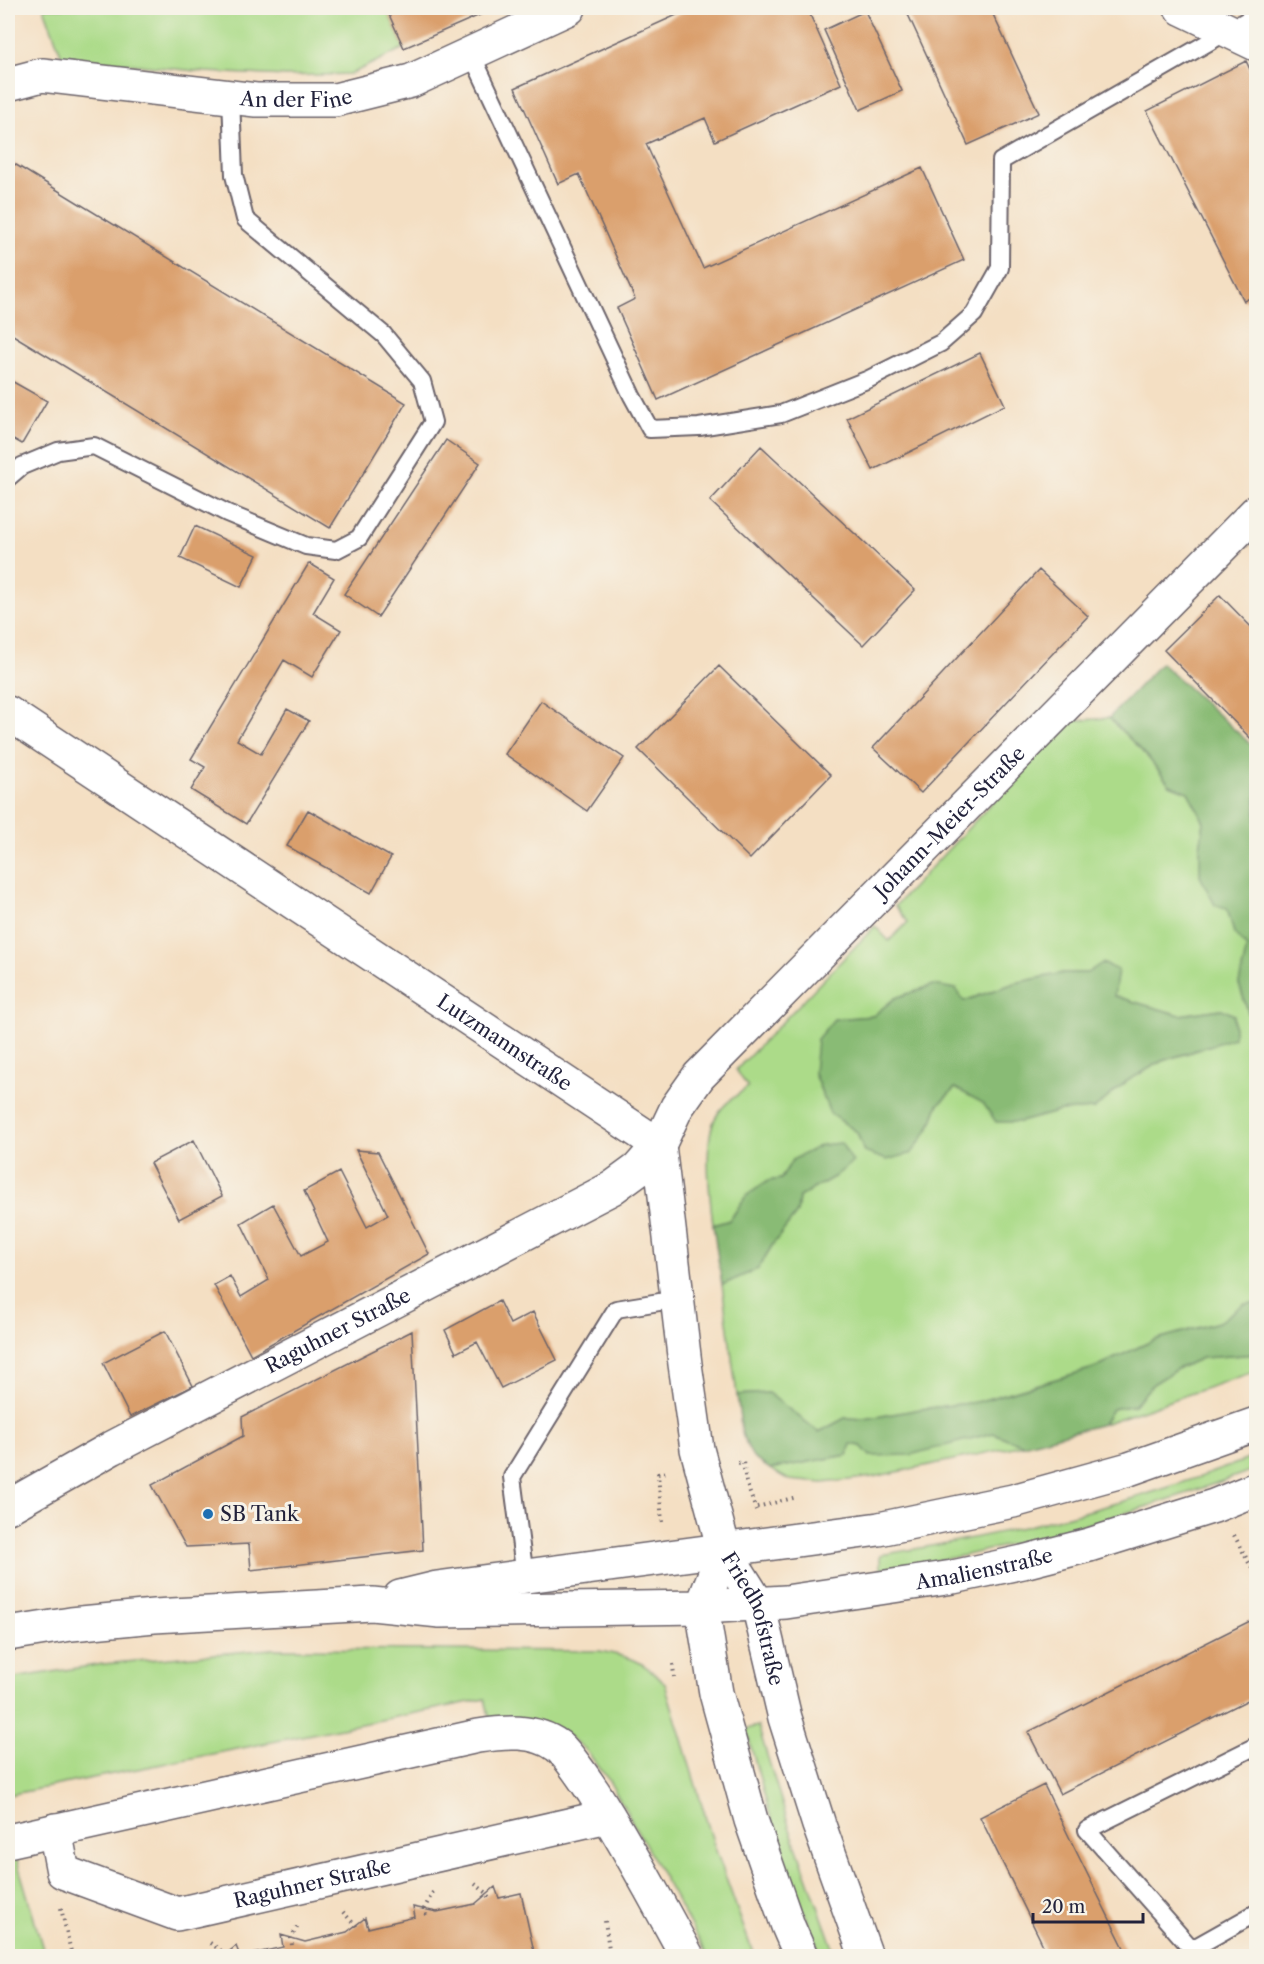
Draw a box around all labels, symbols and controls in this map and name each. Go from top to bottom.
street label: An der Fine [238,84,355,113]
street label: Johann-Meier-Straße [867,741,1030,905]
street label: Lutzmannstraße [433,989,577,1096]
street label: Raguhner Straße [261,1283,415,1378]
place label: SB Tank [220,1502,300,1526]
marker: SB Tank [201,1507,215,1521]
street label: Amalienstraße [913,1543,1055,1595]
street label: Friedhofstraße [716,1548,789,1688]
street label: Raguhner Straße [231,1854,393,1913]
scale bar [1033,1886,1142,1924]
text: 20 m [1042,1896,1086,1918]

